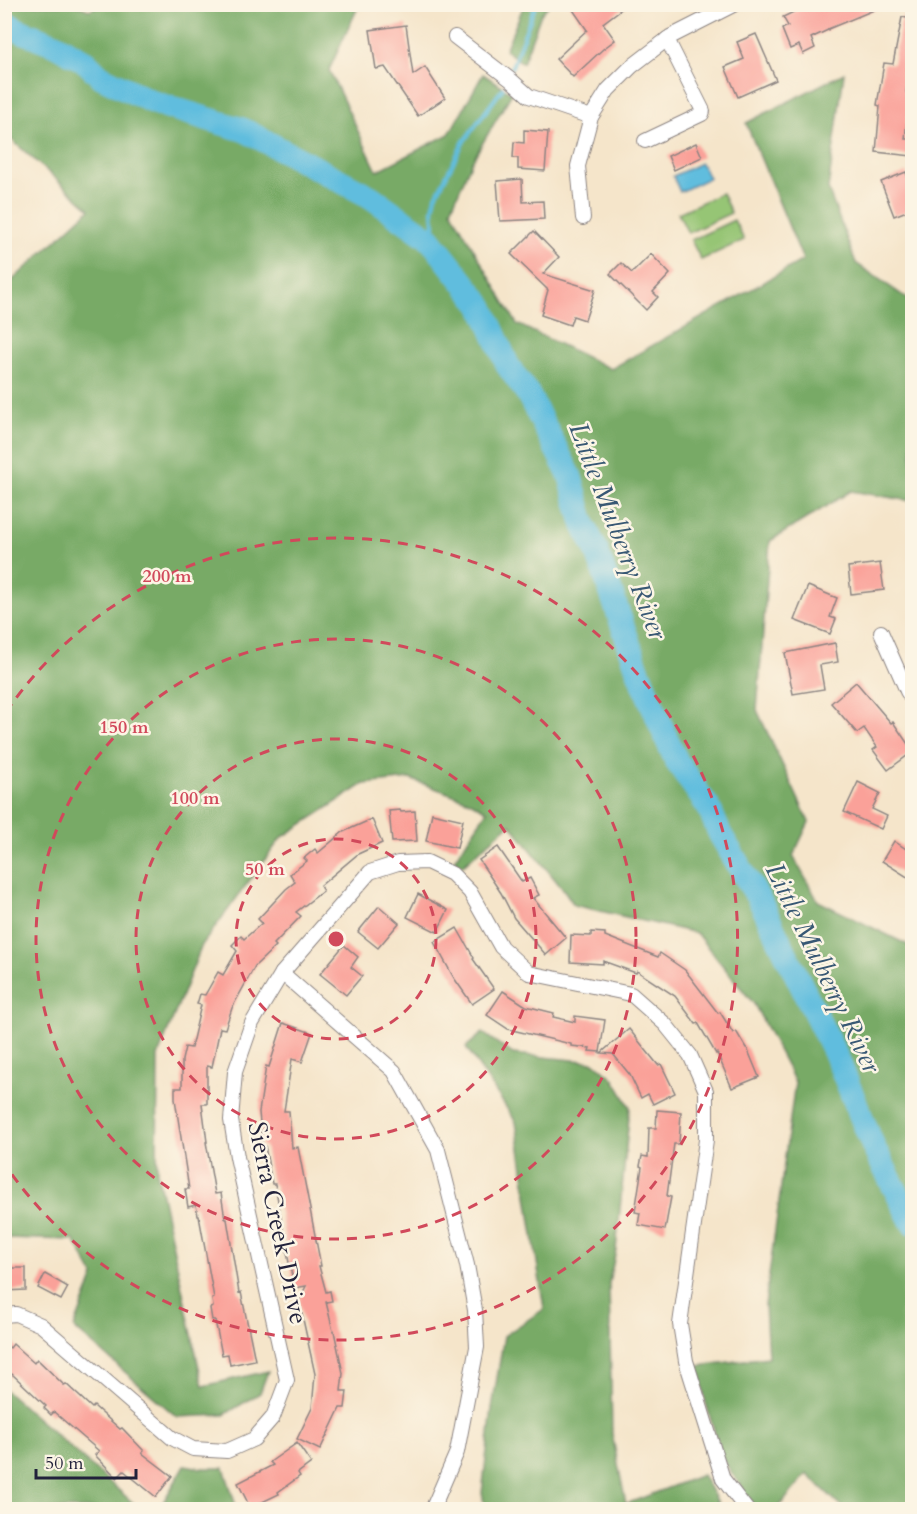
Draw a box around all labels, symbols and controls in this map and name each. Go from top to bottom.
water label: Little Mulberry River [560,417,677,646]
text: 200 m [142,564,192,589]
text: 150 m [99,715,149,740]
text: 100 m [170,786,220,811]
text: 50 m [245,857,285,882]
water label: Little Mulberry River [756,857,891,1080]
centre of rings [326,929,346,949]
street label: Sierra Creek Drive [239,1119,317,1327]
scale bar [36,1442,136,1480]
text: 50 m [45,1451,84,1476]

